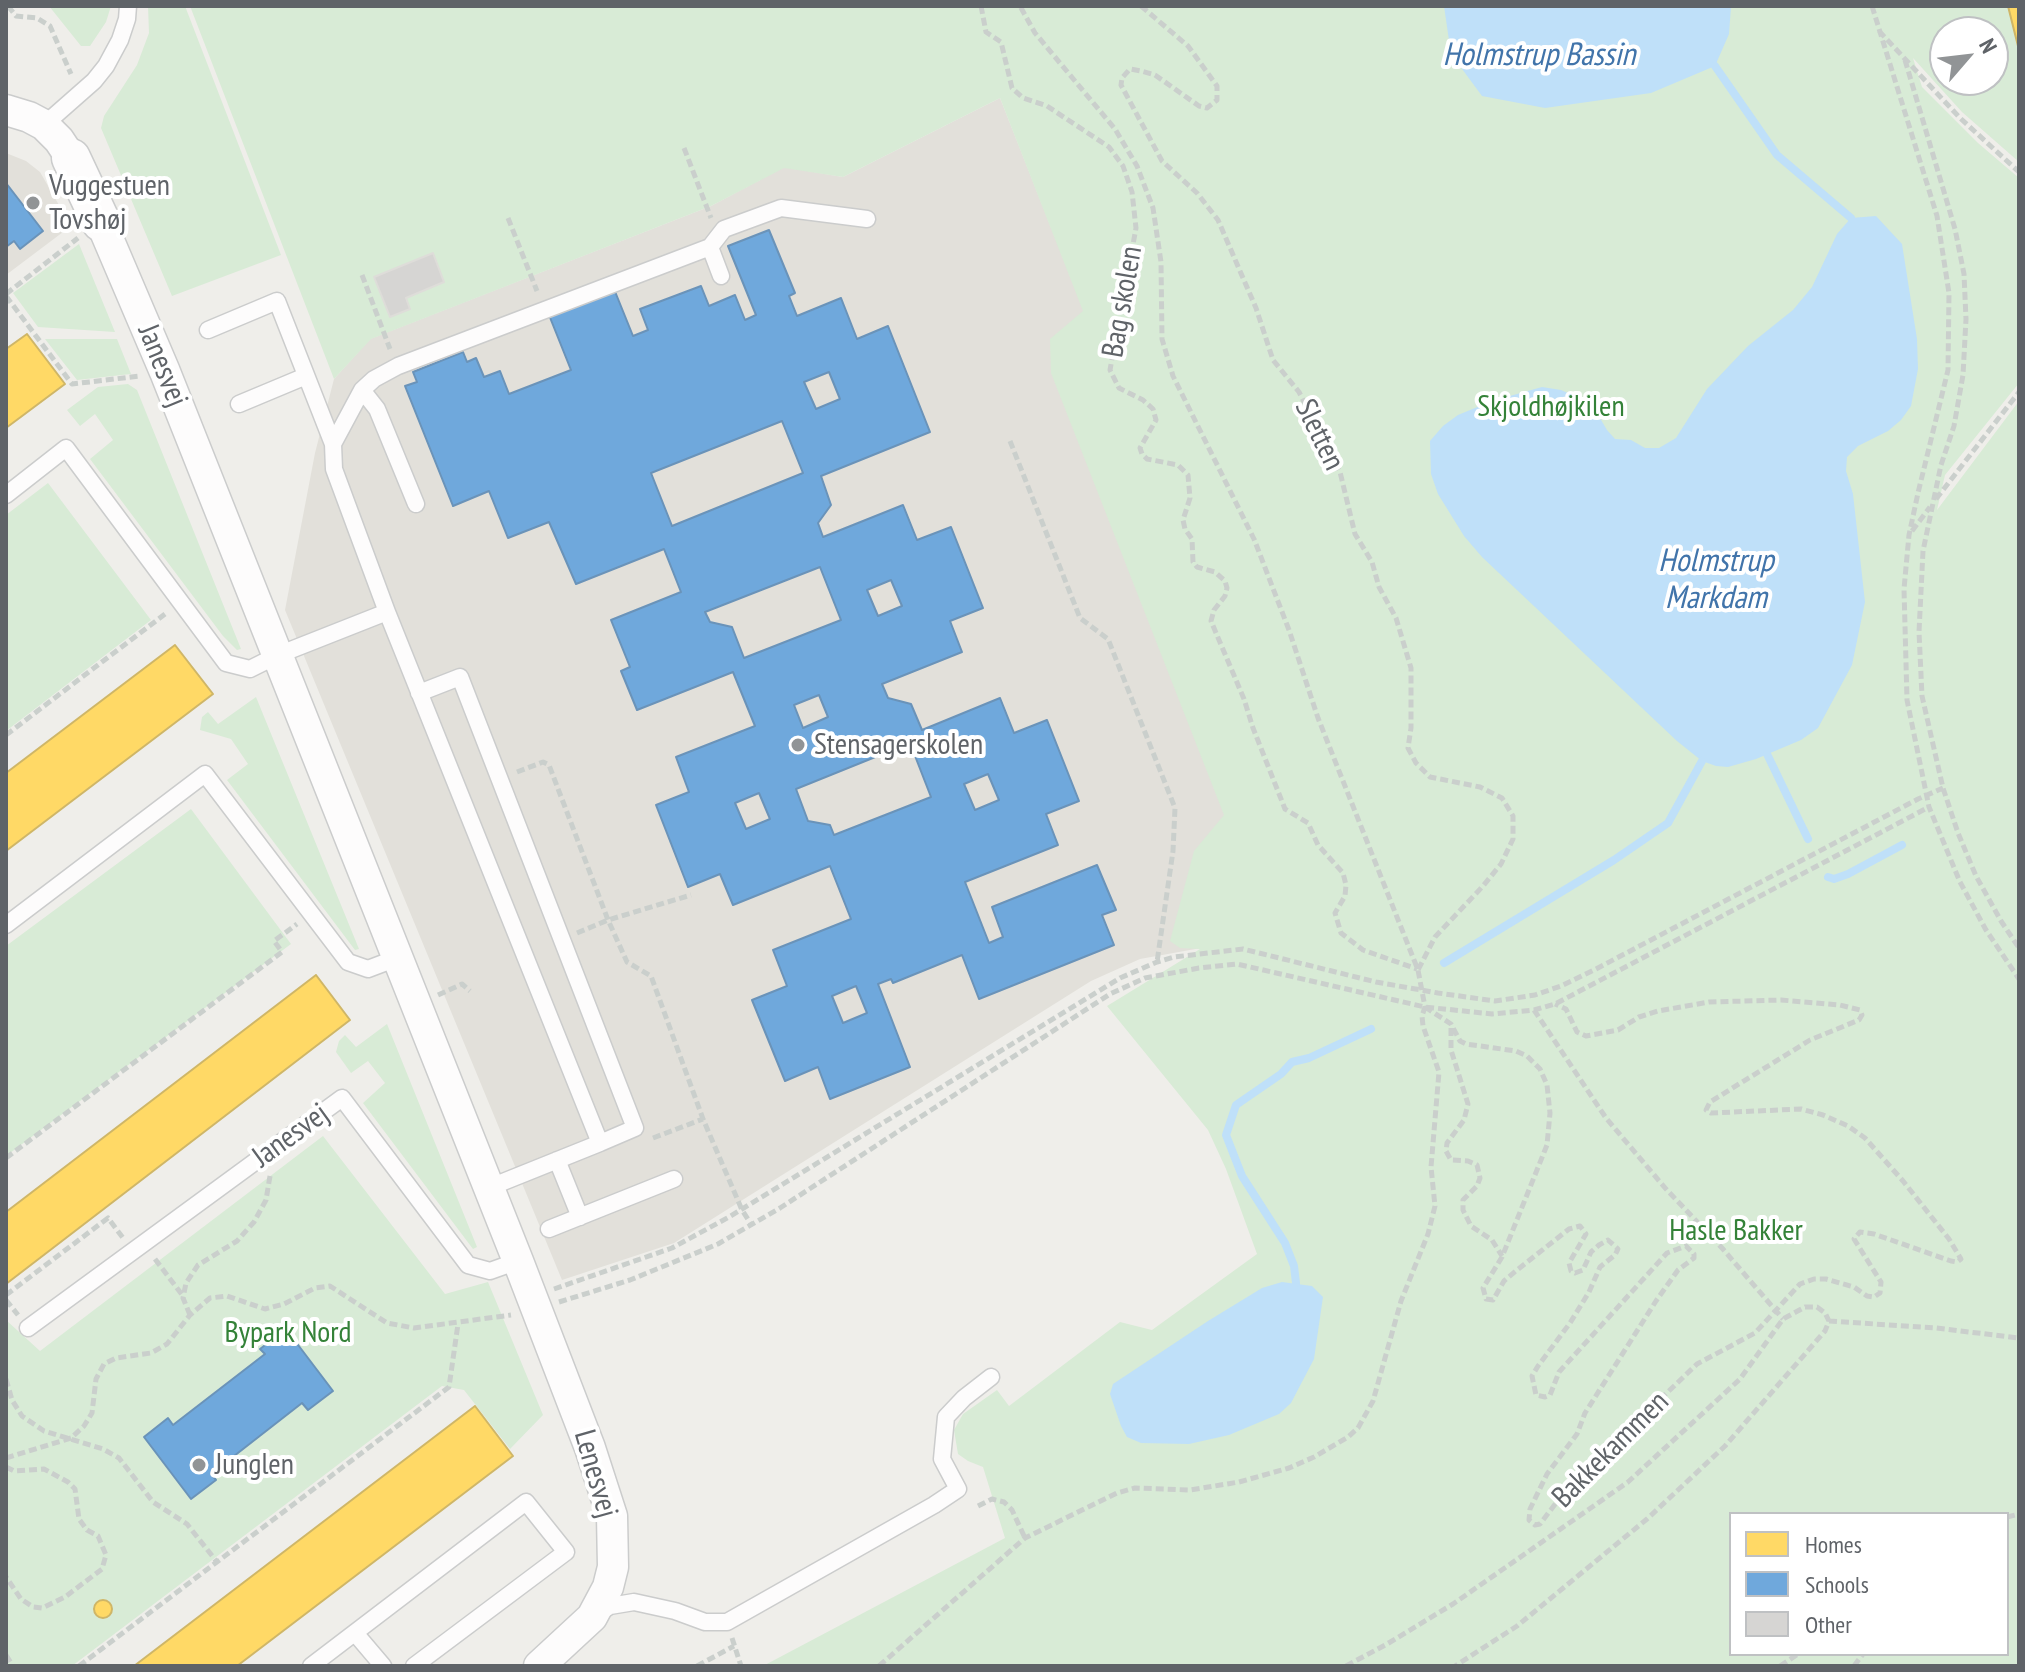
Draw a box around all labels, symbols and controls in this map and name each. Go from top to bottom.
north arrow [1929,16,2009,96]
text: N [1973,34,2004,57]
water label: Holmstrup Bassin [1443,37,1635,75]
place label: Vuggestuen Tovshøj [49,168,170,238]
marker: Vuggestuen Tovshøj [24,194,42,212]
street label: Bag skolen [1096,244,1150,360]
street label: Janesvej [129,320,195,412]
park label: Skjoldhøjkilen [1477,389,1625,425]
street label: Sletten [1287,394,1351,476]
water label: Holmstrup Markdam [1658,543,1774,618]
place label: Stensagerskolen [814,727,983,763]
marker: Stensagerskolen [789,736,807,754]
street label: Janesvej [246,1096,336,1176]
park label: Hasle Bakker [1669,1213,1803,1249]
park label: Bypark Nord [225,1315,351,1351]
street label: Bakkekammen [1545,1384,1677,1516]
street label: Lenesvej [565,1426,625,1522]
place label: Junglen [215,1447,294,1483]
marker: Junglen [190,1456,208,1474]
legend [1729,1512,2009,1656]
text: Homes [1805,1529,1862,1560]
text: Schools [1805,1569,1869,1600]
text: Other [1805,1609,1852,1640]

